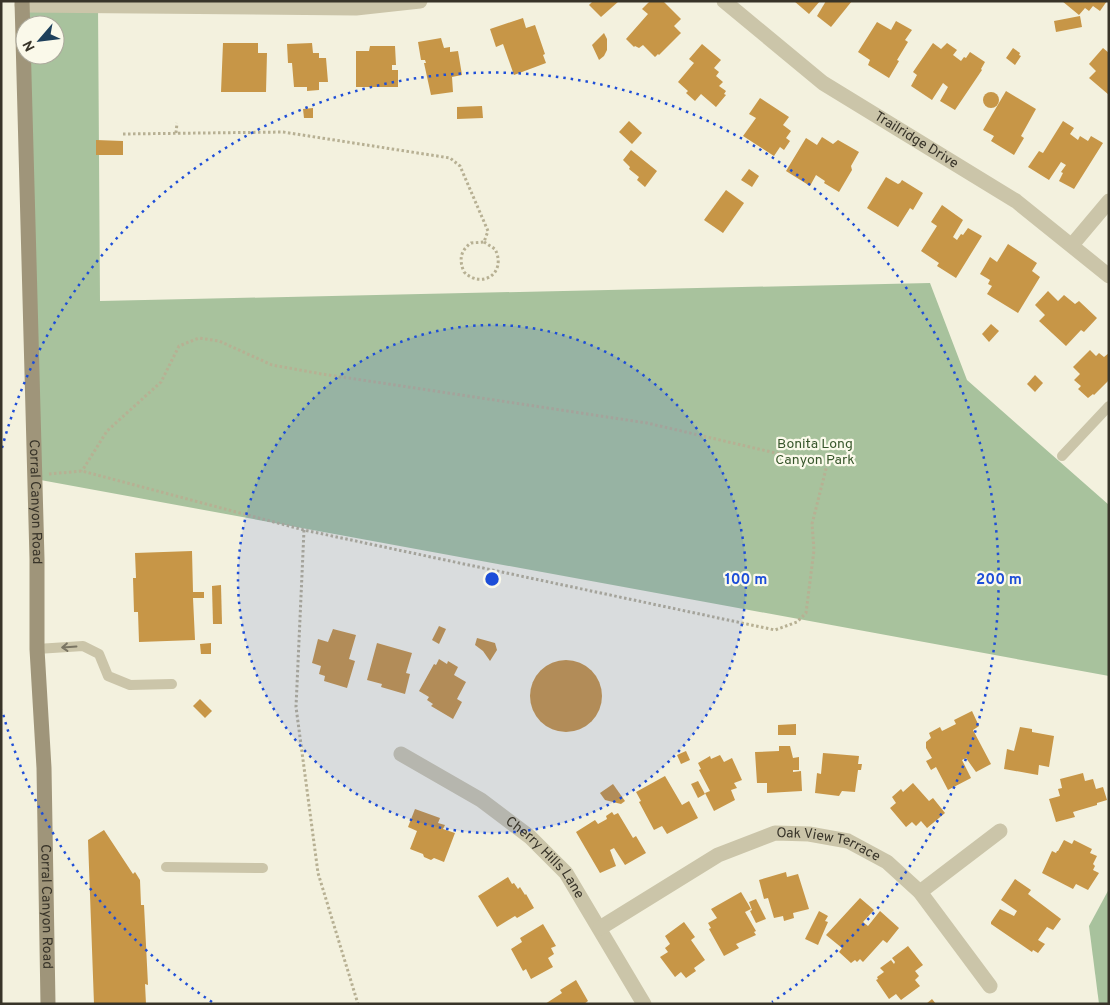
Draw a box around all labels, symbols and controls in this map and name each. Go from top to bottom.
north arrow [15,15,65,65]
text: N [20,37,40,54]
street label: Trailridge Drive [871,108,962,172]
park label: Bonita Long Canyon Park [775,436,855,469]
street label: Corral Canyon Road [25,439,46,564]
centre of rings [483,570,501,588]
text: 100 m [725,571,767,590]
text: 200 m [976,571,1022,590]
one-way arrow [61,642,77,651]
street label: Cherry Hills Lane [502,813,588,902]
street label: Oak View Terrace [776,825,883,865]
street label: Corral Canyon Road [37,844,56,969]

